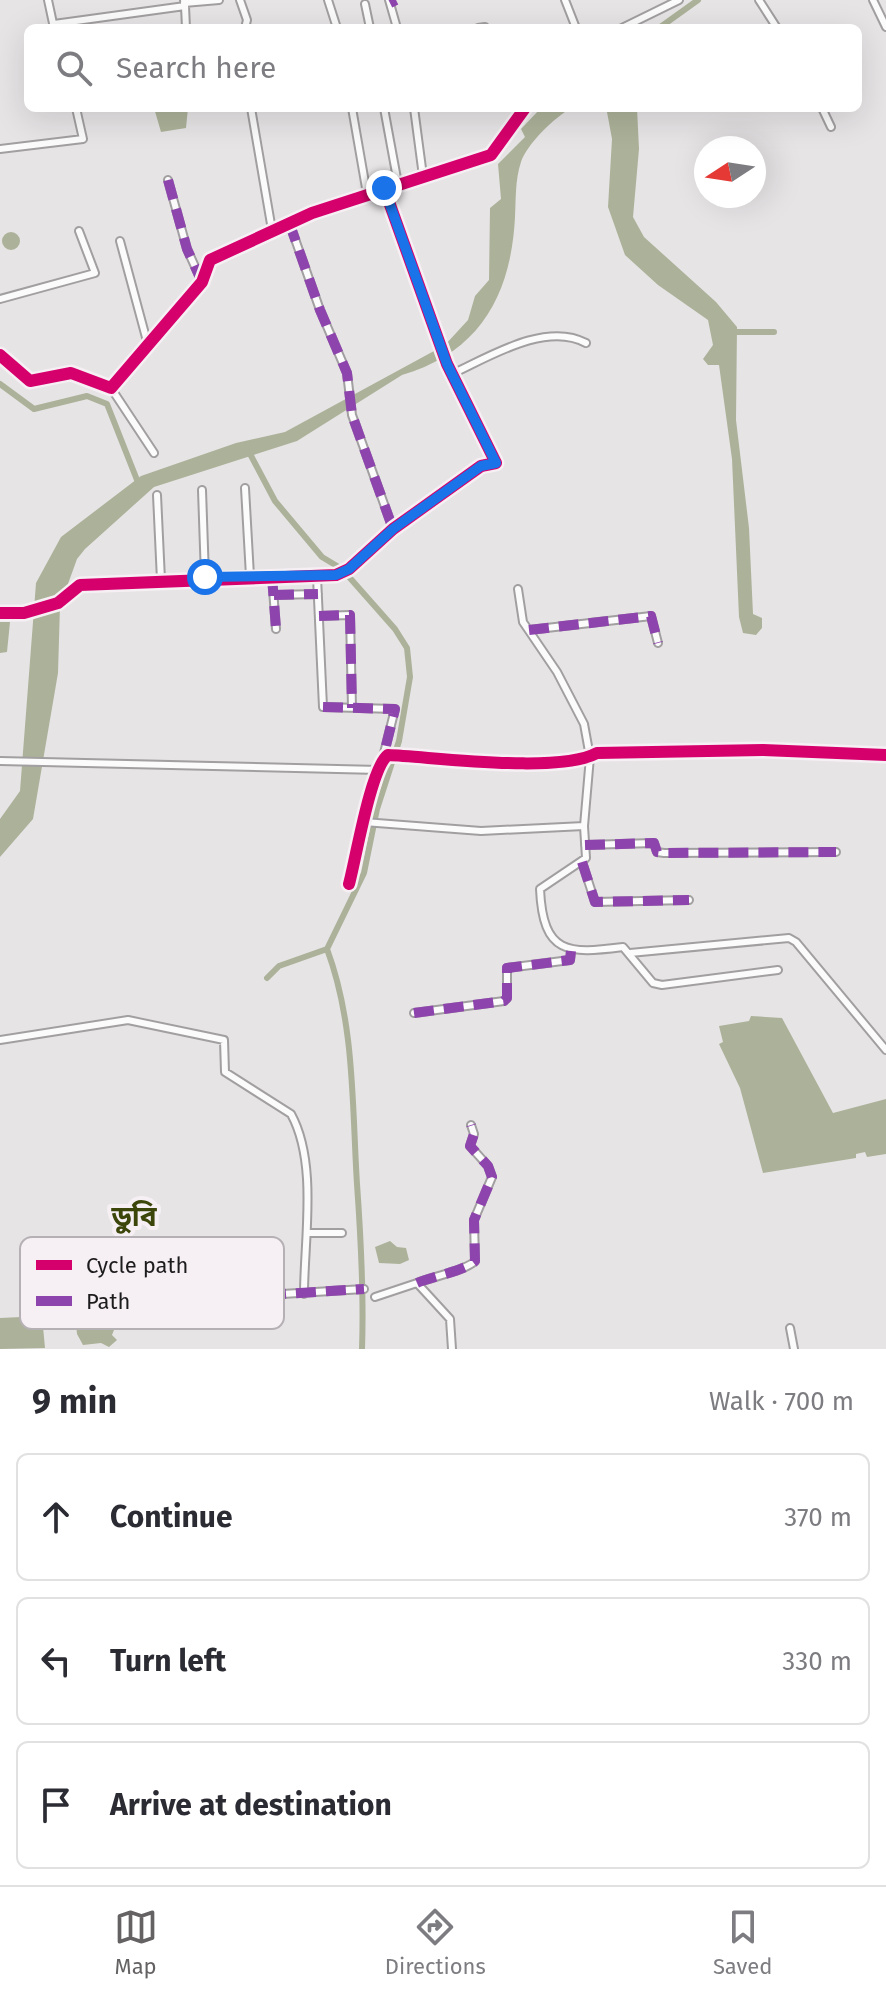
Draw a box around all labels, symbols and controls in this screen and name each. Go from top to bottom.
search box [24,24,862,112]
icon: search [52,46,96,90]
text: Search here [116,50,276,86]
north arrow [694,136,766,208]
route end [366,170,402,206]
route start [187,559,223,595]
district label: ডুবি [111,1200,158,1234]
legend [20,1237,284,1329]
text: Cycle path [86,1252,188,1279]
text: Path [86,1288,130,1315]
text: 9 min [32,1381,117,1422]
text: Walk · 700 m [709,1386,854,1417]
icon: ahead [34,1495,78,1539]
text: Continue [110,1499,233,1535]
text: 370 m [784,1502,852,1533]
icon: left [34,1639,78,1683]
text: Turn left [110,1643,226,1679]
text: 330 m [782,1646,852,1677]
icon: arrive [34,1783,78,1827]
text: Arrive at destination [110,1787,392,1823]
tab: Map [114,1905,158,1980]
tab: Directions [385,1905,486,1980]
tab: Saved [713,1905,772,1980]

